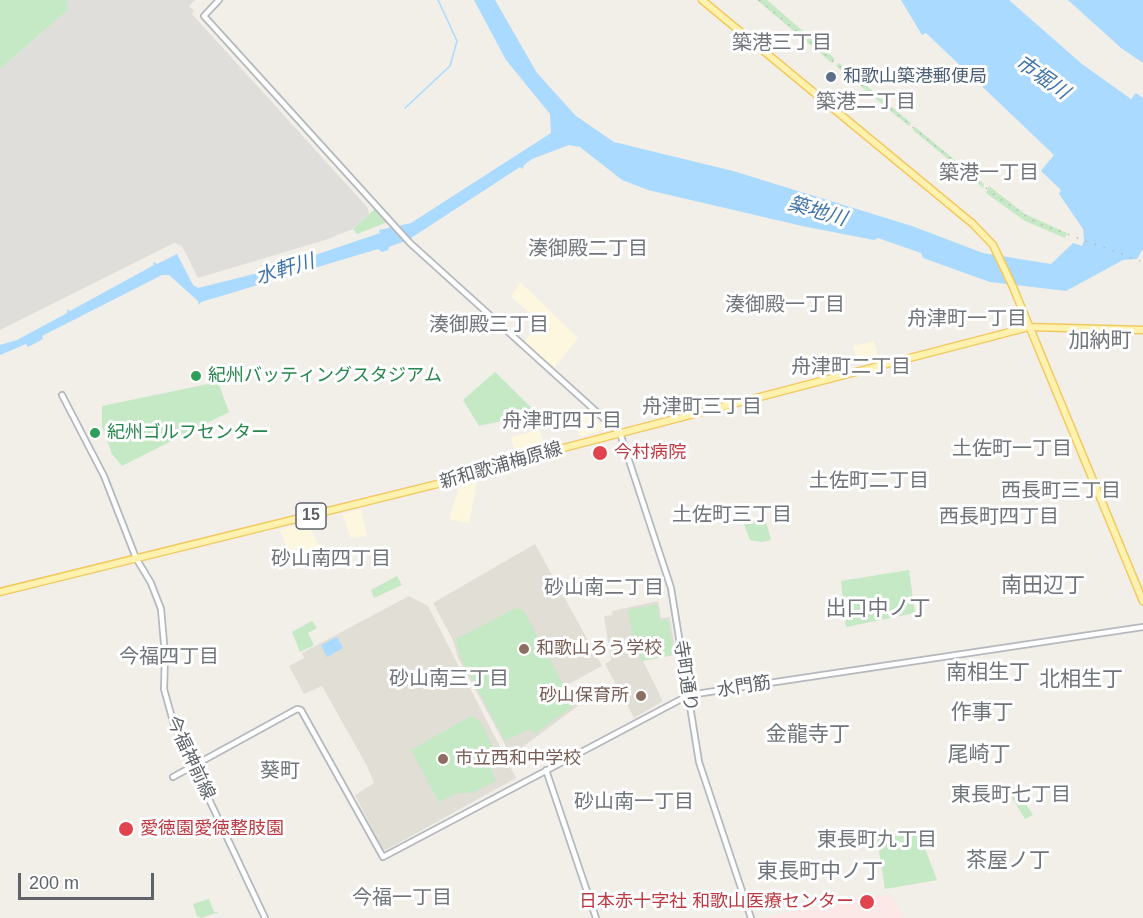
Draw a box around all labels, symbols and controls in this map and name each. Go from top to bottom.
district label: 築港三丁目 [732,31,832,55]
water label: 市堀川 [1011,51,1073,105]
place label: 和歌山築港郵便局 [843,66,987,88]
marker: 和歌山築港郵便局 [824,70,838,84]
district label: 築港二丁目 [816,90,916,114]
district label: 築港一丁目 [939,161,1039,185]
water label: 築地川 [785,192,849,232]
district label: 湊御殿二丁目 [528,237,648,261]
water label: 水軒川 [253,250,317,290]
district label: 湊御殿一丁目 [725,293,845,317]
district label: 舟津町一丁目 [907,307,1027,331]
district label: 湊御殿三丁目 [429,313,549,337]
district label: 加納町 [1069,328,1131,354]
district label: 舟津町二丁目 [791,355,911,379]
place label: 紀州バッティングスタジアム [208,365,442,387]
marker: 紀州バッティングスタジアム [189,369,203,383]
district label: 舟津町三丁目 [642,395,762,419]
district label: 舟津町四丁目 [502,409,622,433]
place label: 紀州ゴルフセンター [107,422,269,444]
marker: 紀州ゴルフセンター [88,426,102,440]
district label: 土佐町一丁目 [952,437,1072,461]
street label: 新和歌浦梅原線 [437,438,565,494]
place label: 今村病院 [614,442,686,464]
marker: 今村病院 [591,444,609,462]
district label: 土佐町二丁目 [809,469,929,493]
district label: 西長町三丁目 [1001,479,1121,503]
road number: 15 [296,503,326,529]
district label: 土佐町三丁目 [672,503,792,527]
district label: 西長町四丁目 [939,505,1059,529]
district label: 砂山南四丁目 [271,547,391,571]
district label: 南田辺丁 [1001,573,1085,599]
district label: 砂山南二丁目 [544,576,664,600]
district label: 出口中ノ丁 [826,596,930,622]
place label: 和歌山ろう学校 [536,638,662,660]
street label: 寺町通り [669,639,701,713]
marker: 和歌山ろう学校 [517,642,531,656]
district label: 今福四丁目 [119,645,219,669]
district label: 南相生丁 [946,660,1030,686]
district label: 砂山南三丁目 [389,667,509,691]
district label: 北相生丁 [1039,667,1123,693]
street label: 水門筋 [716,672,772,702]
place label: 砂山保育所 [539,685,629,707]
marker: 砂山保育所 [634,689,648,703]
district label: 作事丁 [951,700,1013,726]
street label: 今福神前線 [161,713,219,803]
district label: 金龍寺丁 [766,722,850,748]
district label: 尾崎丁 [948,742,1010,768]
place label: 市立西和中学校 [455,748,581,770]
marker: 市立西和中学校 [436,752,450,766]
district label: 葵町 [260,759,300,783]
district label: 東長町七丁目 [951,783,1071,807]
district label: 砂山南一丁目 [574,790,694,814]
place label: 愛徳園愛徳整肢園 [140,818,284,840]
marker: 愛徳園愛徳整肢園 [117,820,135,838]
district label: 東長町九丁目 [817,828,937,852]
district label: 茶屋ノ丁 [966,848,1050,874]
district label: 東長町中ノ丁 [757,859,883,885]
scale bar [21,861,158,899]
text: 200 m [29,873,79,893]
district label: 今福一丁目 [352,886,452,910]
place label: 日本赤十字社 和歌山医療センター [579,891,854,913]
marker: 日本赤十字社 和歌山医療センター [858,893,876,911]

